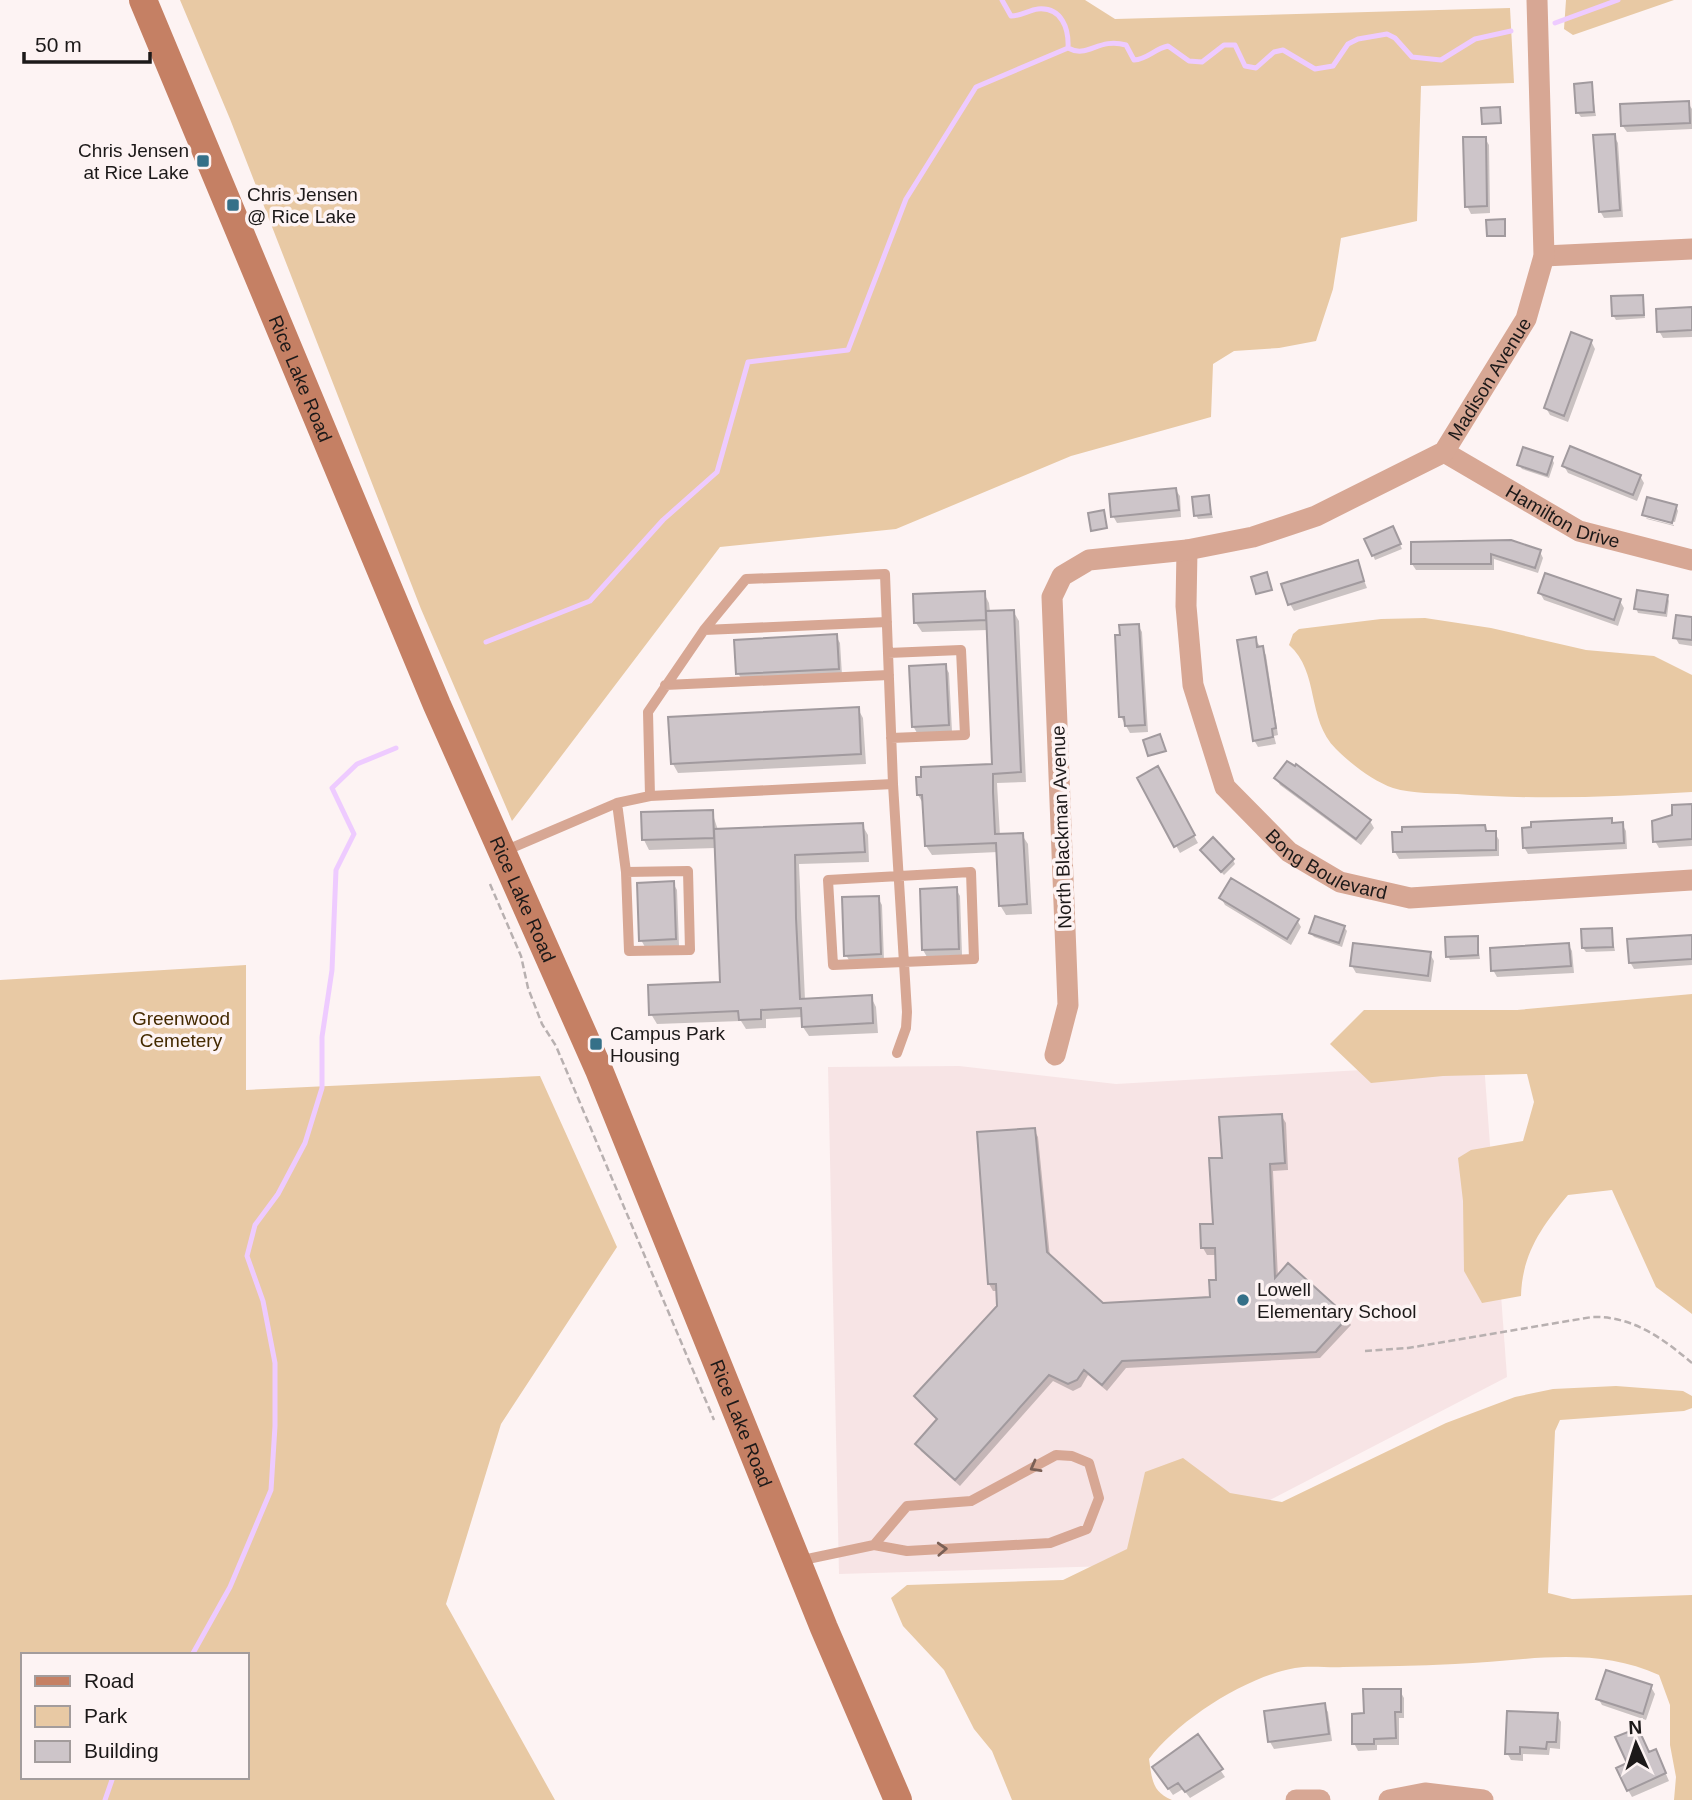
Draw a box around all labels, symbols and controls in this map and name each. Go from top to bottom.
scale bar [24,21,150,65]
text: 50 m [35,33,82,56]
place label: Chris Jensen at Rice Lake [78,140,189,183]
marker: Chris Jensen at Rice Lake [195,153,211,169]
place label: Chris Jensen @ Rice Lake [247,184,358,227]
marker: Chris Jensen @ Rice Lake [225,197,241,213]
street label: Rice Lake Road [265,312,336,445]
street label: Madison Avenue [1444,314,1535,444]
street label: Hamilton Drive [1502,481,1622,552]
street label: North Blackman Avenue [1047,725,1076,929]
street label: Bong Boulevard [1261,825,1389,903]
street label: Rice Lake Road [486,833,560,965]
park label: Greenwood Cemetery [132,1008,230,1051]
place label: Campus Park Housing [610,1023,726,1066]
marker: Campus Park Housing [588,1036,604,1052]
place label: Lowell Elementary School [1257,1279,1416,1322]
marker: Lowell Elementary School [1235,1292,1251,1308]
street label: Rice Lake Road [706,1357,776,1490]
one-way arrow [1029,1459,1042,1472]
one-way arrow [937,1541,948,1556]
legend [21,1653,248,1779]
text: Road [84,1669,134,1692]
text: Park [84,1704,128,1727]
north arrow [1601,1709,1671,1779]
text: N [1628,1717,1643,1738]
text: Building [84,1739,159,1762]

